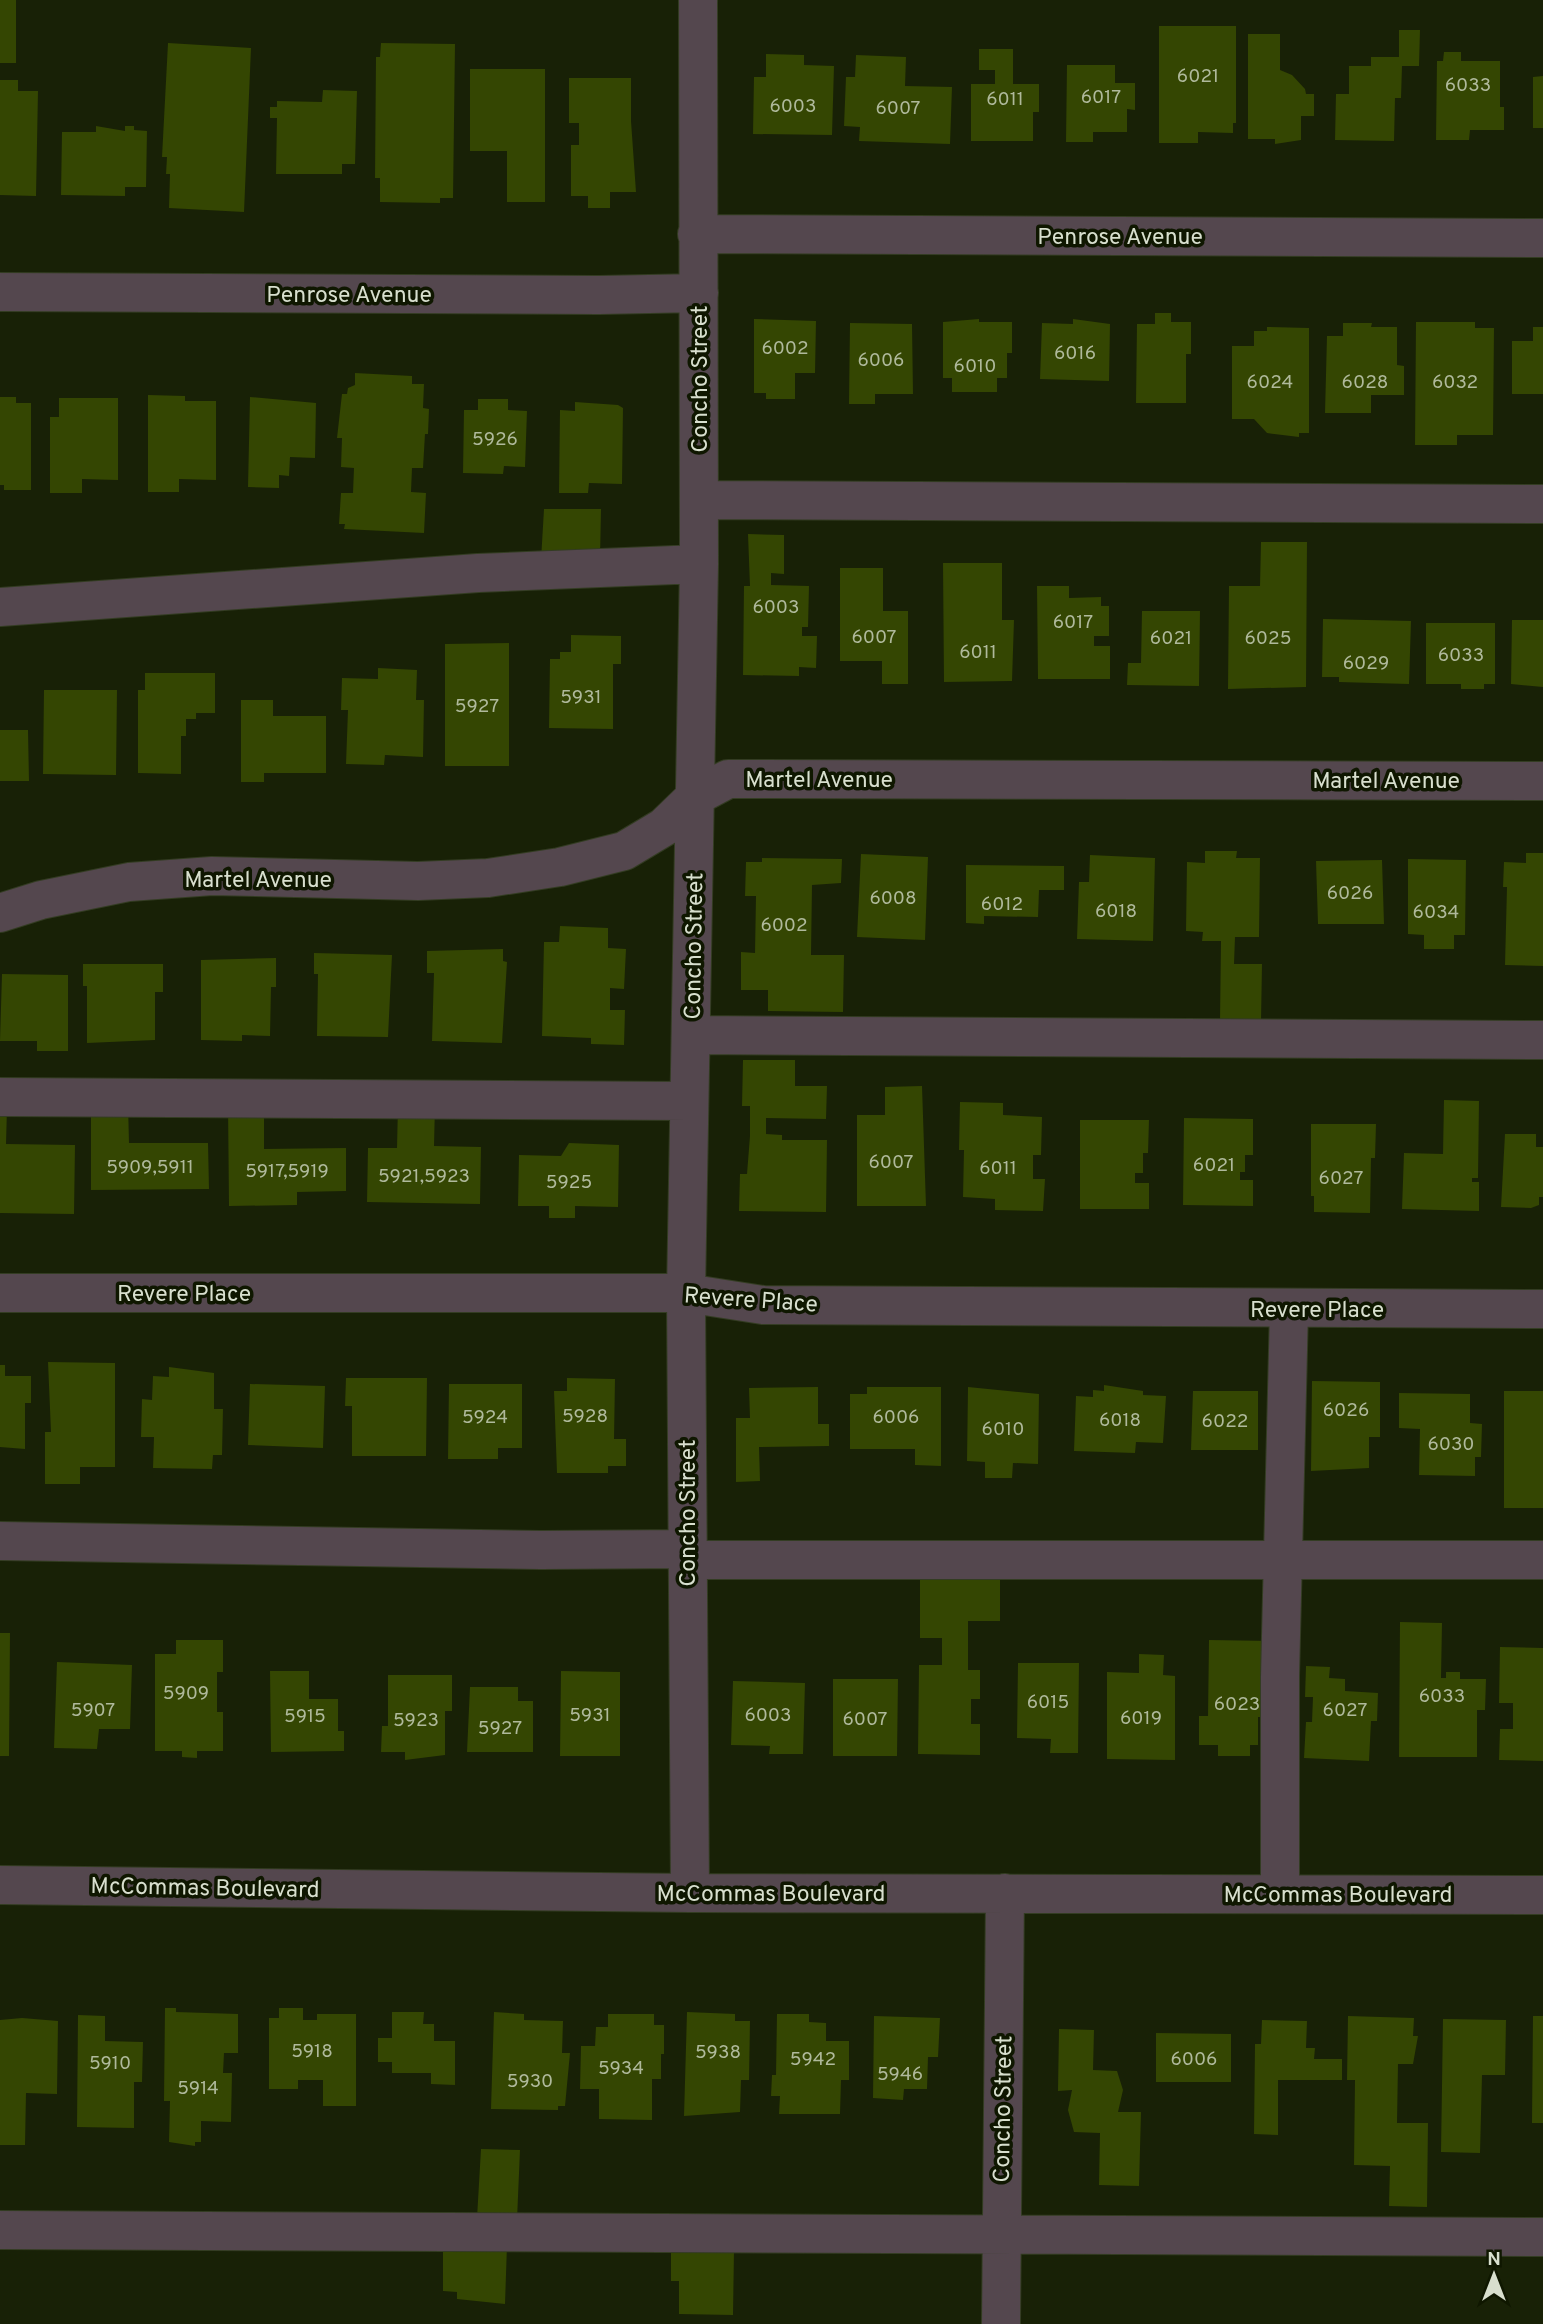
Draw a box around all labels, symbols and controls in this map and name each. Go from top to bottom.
house number: 6021 [1177,65,1219,89]
house number: 6033 [1445,74,1491,98]
house number: 6017 [1081,86,1121,110]
house number: 6011 [986,88,1024,112]
house number: 6003 [769,95,817,119]
house number: 6007 [876,97,921,121]
street label: Penrose Avenue [1037,224,1203,253]
street label: Penrose Avenue [266,282,432,311]
street label: Concho Street [687,305,716,453]
house number: 6002 [761,337,809,361]
house number: 6016 [1054,342,1096,366]
house number: 6006 [858,349,904,373]
house number: 6010 [954,355,996,379]
house number: 6024 [1247,371,1293,395]
house number: 6028 [1342,371,1388,395]
house number: 6032 [1432,371,1478,395]
house number: 5926 [472,428,518,452]
house number: 6003 [752,596,800,620]
house number: 6017 [1053,611,1093,635]
house number: 6007 [852,626,897,650]
house number: 6021 [1150,627,1192,651]
house number: 6025 [1245,627,1291,651]
house number: 6011 [959,641,997,665]
house number: 6033 [1438,644,1484,668]
house number: 6029 [1343,652,1389,676]
house number: 5931 [560,686,602,710]
house number: 5927 [455,695,499,719]
street label: Martel Avenue [745,767,893,796]
street label: Martel Avenue [1312,768,1460,797]
street label: Martel Avenue [184,867,332,896]
street label: Concho Street [680,872,711,1020]
house number: 6026 [1327,882,1373,906]
house number: 6008 [869,887,917,911]
house number: 6012 [981,893,1023,917]
house number: 6018 [1095,900,1137,924]
house number: 6034 [1413,901,1459,925]
house number: 6002 [760,914,808,938]
house number: 6007 [869,1151,914,1175]
house number: 6021 [1193,1154,1235,1178]
house number: 5909,5911 [106,1156,194,1180]
house number: 6011 [979,1157,1017,1181]
house number: 5917,5919 [245,1160,329,1184]
house number: 5921,5923 [378,1165,470,1189]
house number: 6027 [1319,1167,1364,1191]
house number: 5925 [546,1171,592,1195]
street label: Revere Place [117,1281,251,1310]
street label: Revere Place [683,1282,819,1321]
street label: Revere Place [1250,1297,1384,1326]
house number: 6026 [1323,1399,1369,1423]
house number: 5928 [562,1405,608,1429]
house number: 5924 [462,1406,508,1430]
house number: 6006 [873,1406,919,1430]
house number: 6018 [1099,1409,1141,1433]
house number: 6022 [1202,1410,1248,1434]
house number: 6010 [982,1418,1024,1442]
house number: 6030 [1428,1433,1475,1457]
street label: Concho Street [675,1439,704,1587]
house number: 5909 [163,1682,209,1706]
house number: 6033 [1419,1685,1465,1709]
house number: 6015 [1027,1691,1069,1715]
house number: 6023 [1214,1693,1260,1717]
house number: 5907 [71,1699,115,1723]
house number: 6027 [1323,1699,1368,1723]
house number: 5931 [569,1704,611,1728]
house number: 6003 [744,1704,792,1728]
house number: 5915 [284,1705,326,1729]
house number: 6019 [1120,1707,1162,1731]
house number: 6007 [843,1708,888,1732]
house number: 5923 [393,1709,439,1733]
house number: 5927 [478,1717,522,1741]
street label: McCommas Boulevard [90,1873,320,1906]
street label: McCommas Boulevard [656,1881,886,1910]
street label: McCommas Boulevard [1223,1882,1453,1911]
street label: Concho Street [989,2035,1020,2183]
house number: 5918 [291,2040,333,2064]
house number: 5938 [695,2041,741,2065]
house number: 5942 [790,2048,836,2072]
house number: 6006 [1171,2048,1217,2072]
house number: 5910 [89,2052,131,2076]
house number: 5934 [598,2057,644,2081]
house number: 5946 [877,2063,923,2087]
house number: 5930 [507,2070,553,2094]
house number: 5914 [177,2077,219,2101]
north arrow [1459,2240,1529,2310]
text: N [1487,2248,1501,2272]

